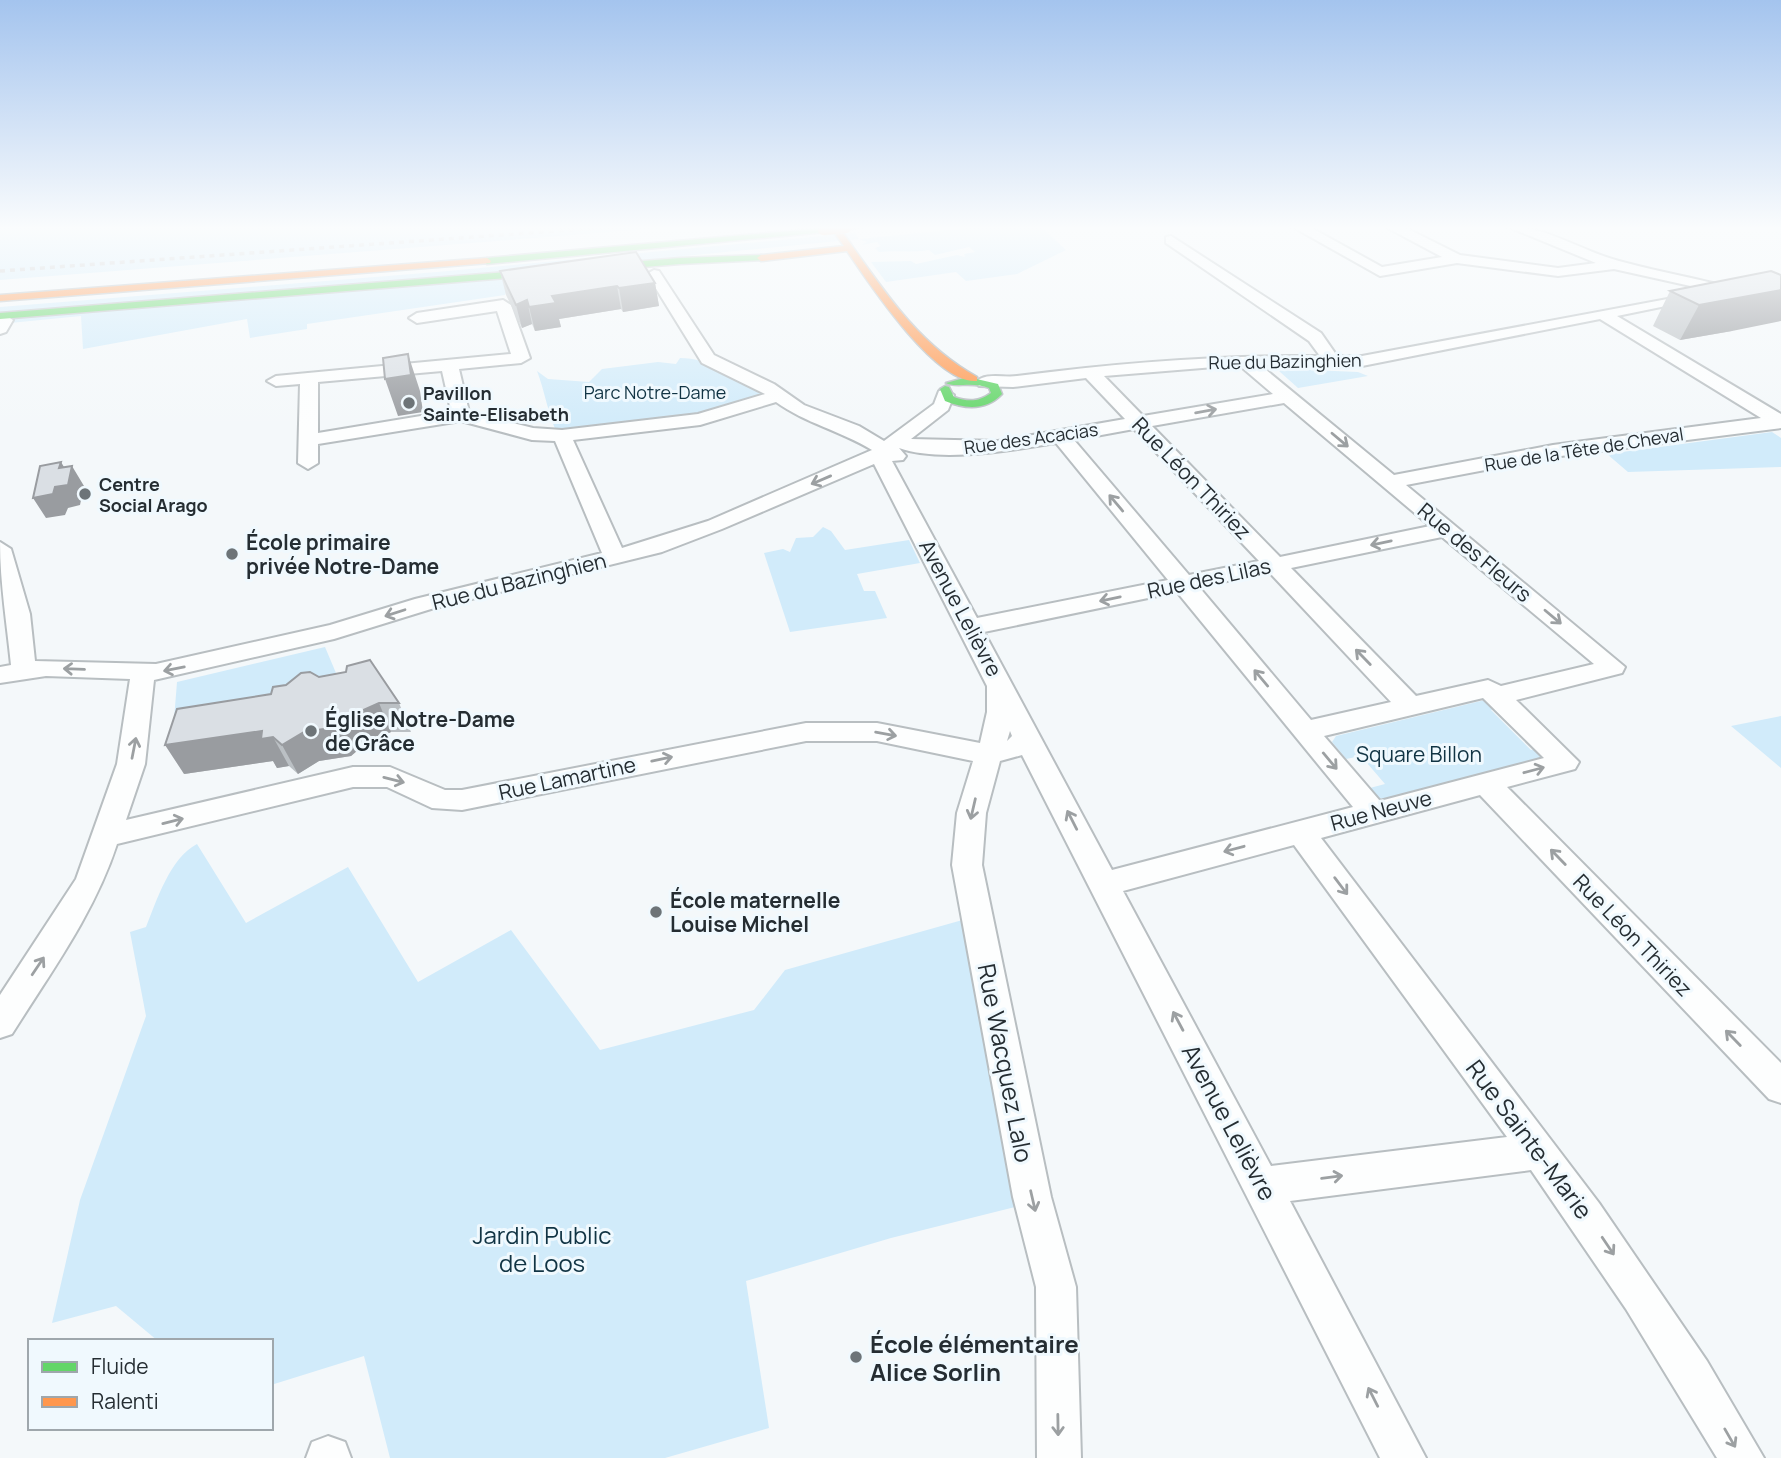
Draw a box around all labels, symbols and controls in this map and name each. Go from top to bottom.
street label: Rue du Bazinghien [1208,348,1362,374]
park label: Parc Notre-Dame [584,380,726,404]
place label: Pavillon Sainte-Elisabeth [423,381,569,426]
marker: Pavillon Sainte-Elisabeth [401,395,417,411]
one-way arrow [1194,404,1217,417]
street label: Rue Léon Thiriez [1126,411,1258,545]
street label: Rue des Acacias [962,417,1100,459]
street label: Rue de la Tête de Cheval [1483,421,1685,477]
one-way arrow [1331,433,1349,448]
place label: Centre Social Arago [99,472,208,517]
one-way arrow [811,474,833,487]
marker: Centre Social Arago [77,486,93,502]
one-way arrow [1108,494,1124,512]
street label: Rue des Fleurs [1412,496,1538,608]
place label: École primaire privée Notre-Dame [246,528,439,580]
street label: Avenue Lelièvre [913,535,1009,681]
one-way arrow [1370,536,1393,550]
marker: École primaire privée Notre-Dame [224,546,240,562]
street label: Rue du Bazinghien [429,546,609,616]
street label: Rue des Lilas [1145,551,1273,605]
one-way arrow [1099,592,1122,606]
one-way arrow [384,608,406,620]
one-way arrow [1544,609,1562,625]
one-way arrow [1355,648,1372,665]
one-way arrow [163,662,186,676]
one-way arrow [63,663,86,676]
one-way arrow [1253,670,1269,688]
place label: Église Notre-Dame de Grâce [325,705,515,757]
marker: Église Notre-Dame de Grâce [303,723,319,739]
one-way arrow [874,727,897,741]
one-way arrow [128,737,142,760]
park label: Square Billon [1356,740,1482,768]
street label: Rue Lamartine [496,750,638,806]
one-way arrow [650,751,673,765]
one-way arrow [1322,752,1338,770]
one-way arrow [1522,763,1545,776]
one-way arrow [383,774,405,787]
street label: Rue Neuve [1327,783,1435,837]
one-way arrow [965,797,979,820]
one-way arrow [1065,810,1079,831]
one-way arrow [161,814,184,827]
one-way arrow [1223,843,1246,856]
one-way arrow [1549,849,1566,866]
street label: Rue Léon Thiriez [1567,868,1699,1002]
one-way arrow [1333,876,1348,895]
place label: École maternelle Louise Michel [670,886,840,938]
marker: École maternelle Louise Michel [648,904,664,920]
one-way arrow [31,957,45,976]
street label: Rue Wacquez Lalo [971,961,1041,1165]
one-way arrow [1170,1012,1184,1032]
one-way arrow [1725,1030,1742,1047]
street label: Avenue Lelièvre [1175,1038,1285,1206]
street label: Rue Sainte-Marie [1459,1053,1601,1225]
one-way arrow [1320,1170,1343,1183]
one-way arrow [1027,1189,1040,1212]
park label: Jardin Public de Loos [472,1218,612,1279]
one-way arrow [1601,1235,1615,1255]
place label: École élémentaire Alice Sorlin [870,1327,1079,1388]
legend [28,1339,273,1430]
marker: École élémentaire Alice Sorlin [848,1349,864,1365]
text: Fluide [91,1352,149,1380]
text: Ralenti [91,1387,159,1415]
one-way arrow [1366,1387,1380,1408]
one-way arrow [1052,1413,1065,1436]
one-way arrow [1723,1427,1737,1447]

